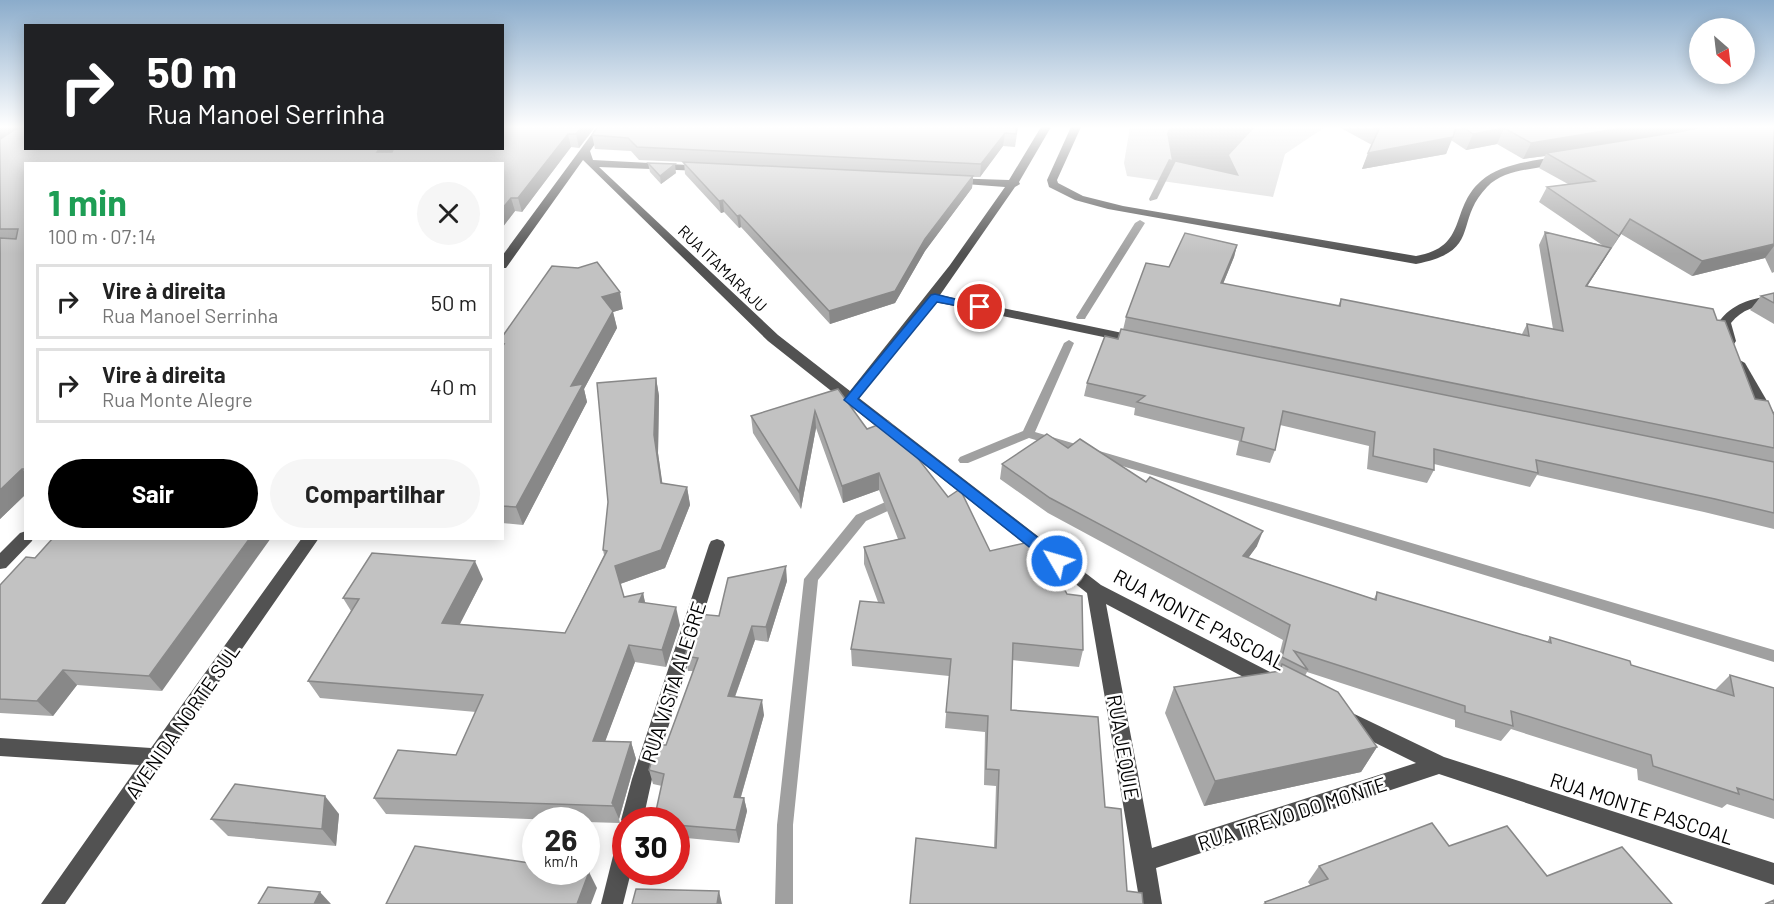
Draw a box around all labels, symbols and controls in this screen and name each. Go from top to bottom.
north arrow [1689,18,1755,84]
map controls [1689,18,1755,84]
text: 50 m [147,46,237,96]
icon: right [48,48,126,126]
text: Rua Manoel Serrinha [147,97,385,129]
text: 1 min [48,180,127,223]
button: close [417,182,480,245]
street label: RUA ITAMARAJU [675,221,771,315]
text: 100 m · 07:14 [48,224,156,248]
text: Vire à direita [102,277,226,303]
pin [954,281,1005,332]
icon: right [51,285,84,318]
text: 50 m [431,289,477,315]
icon: arrive [963,290,996,323]
text: Rua Manoel Serrinha [102,303,278,327]
text: Vire à direita [102,361,226,387]
icon: right [51,369,84,402]
text: 40 m [430,373,477,399]
text: Rua Monte Alegre [102,387,253,411]
button: Sair [48,459,258,528]
button: Compartilhar [270,459,480,528]
position arrow [1025,529,1089,593]
street label: RUA MONTE PASCOAL [1110,563,1290,675]
street label: RUA VISTA ALEGRE [636,598,710,766]
street label: AVENIDA NORTE SUL [120,639,244,803]
street label: RUA JEQUIE [1103,692,1145,802]
street label: RUA MONTE PASCOAL [1547,767,1737,849]
street label: RUA TREVO DO MONTE [1194,771,1390,855]
speed limit sign: 30 [612,807,690,885]
text: 26 [545,821,577,857]
text: km/h [544,852,578,870]

